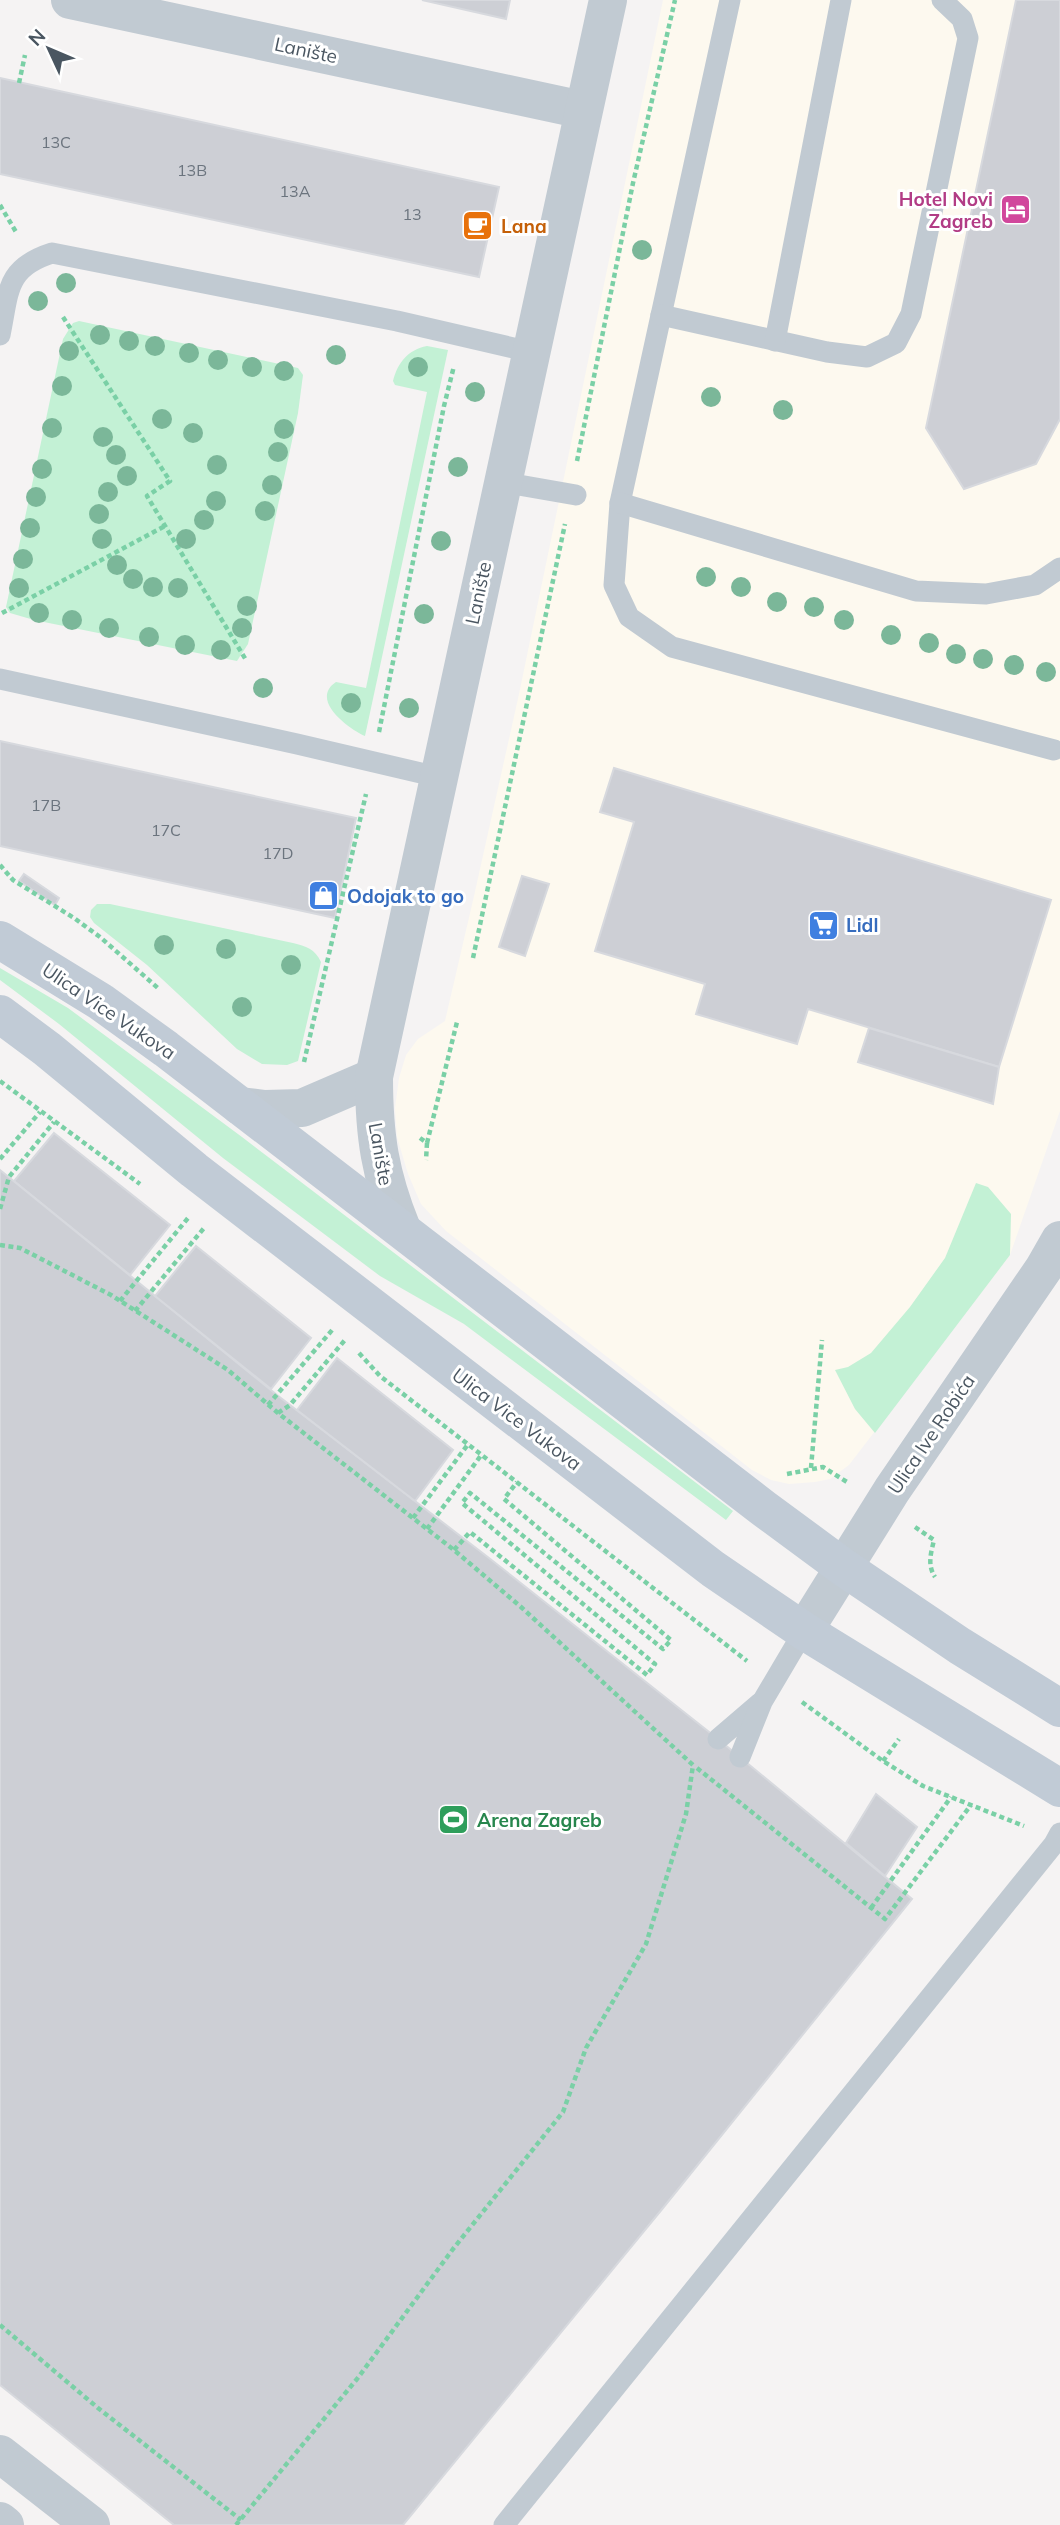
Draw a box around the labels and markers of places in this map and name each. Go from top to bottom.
place label: Hotel Novi Zagreb [899,187,993,233]
hotel icon: Hotel Novi Zagreb [999,193,1033,227]
cafe icon: Lana [461,209,495,243]
place label: Lana [501,214,547,238]
shop icon: Odojak to go [307,879,341,913]
place label: Odojak to go [347,884,464,908]
supermarket icon: Lidl [806,908,840,942]
place label: Lidl [846,913,878,937]
sports icon: Arena Zagreb [437,1803,471,1837]
place label: Arena Zagreb [477,1808,602,1832]

